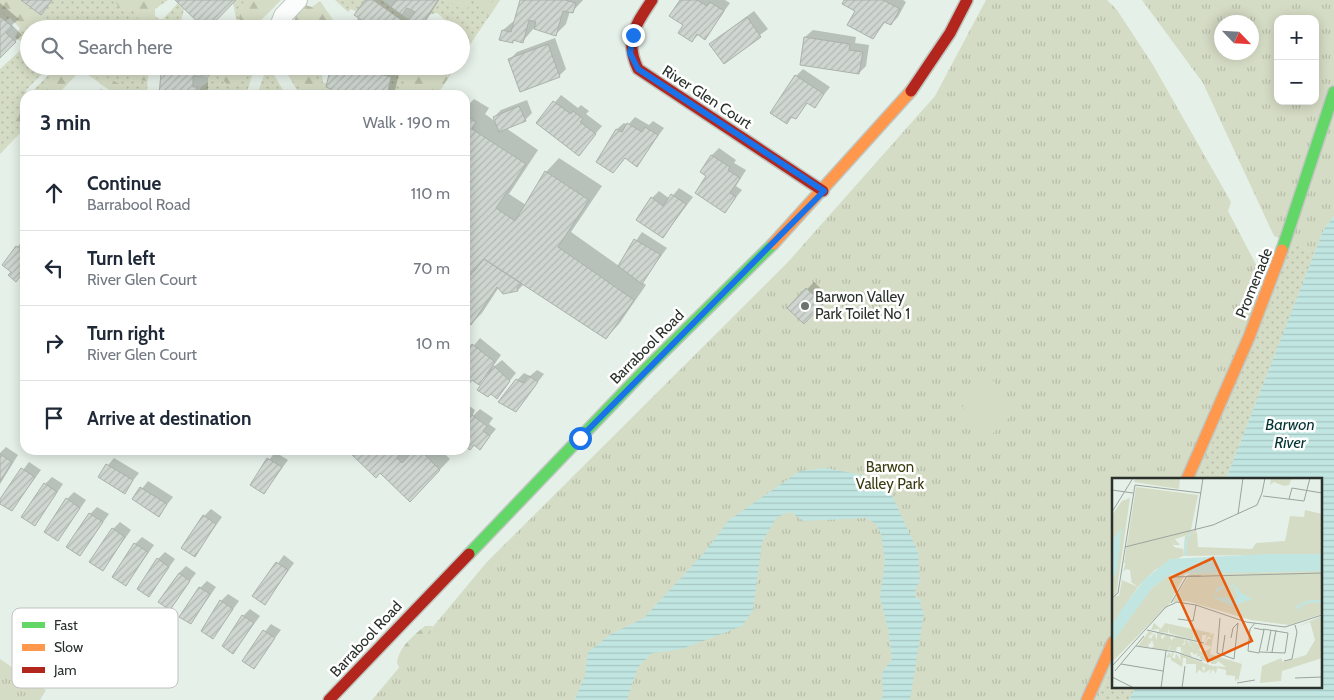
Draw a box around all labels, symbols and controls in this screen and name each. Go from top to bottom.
north arrow [1214,15,1259,60]
map controls [1274,15,1319,105]
button: + [1274,15,1319,60]
search box [20,20,470,75]
route end [622,24,645,47]
icon: search [38,34,66,62]
text: Search here [78,36,172,59]
button: − [1274,60,1319,105]
street label: River Glen Court [659,61,755,133]
text: 3 min [40,110,91,135]
text: Walk · 190 m [363,113,450,132]
text: Continue [87,172,161,195]
icon: ahead [40,179,68,207]
text: 110 m [411,184,450,203]
text: Barrabool Road [87,195,190,214]
street label: Promenade [1232,245,1276,321]
text: Turn left [87,247,155,270]
icon: left [40,254,68,282]
text: 70 m [413,259,450,278]
text: River Glen Court [87,270,197,289]
place label: Barwon Valley Park Toilet No 1 [815,288,910,323]
marker: Barwon Valley Park Toilet No 1 [799,300,811,312]
street label: Barrabool Road [606,306,688,388]
text: Turn right [87,322,165,345]
icon: right [40,329,68,357]
text: 10 m [416,334,450,353]
text: River Glen Court [87,345,197,364]
icon: arrive [40,404,68,432]
text: Arrive at destination [87,407,251,430]
water label: Barwon River [1265,415,1315,452]
route start [569,427,592,450]
park label: Barwon Valley Park [856,458,924,493]
inset map [1112,478,1322,688]
street label: Barrabool Road [326,597,406,681]
legend [12,608,178,688]
text: Fast [54,616,78,634]
text: Slow [54,638,83,656]
text: Jam [53,661,76,679]

